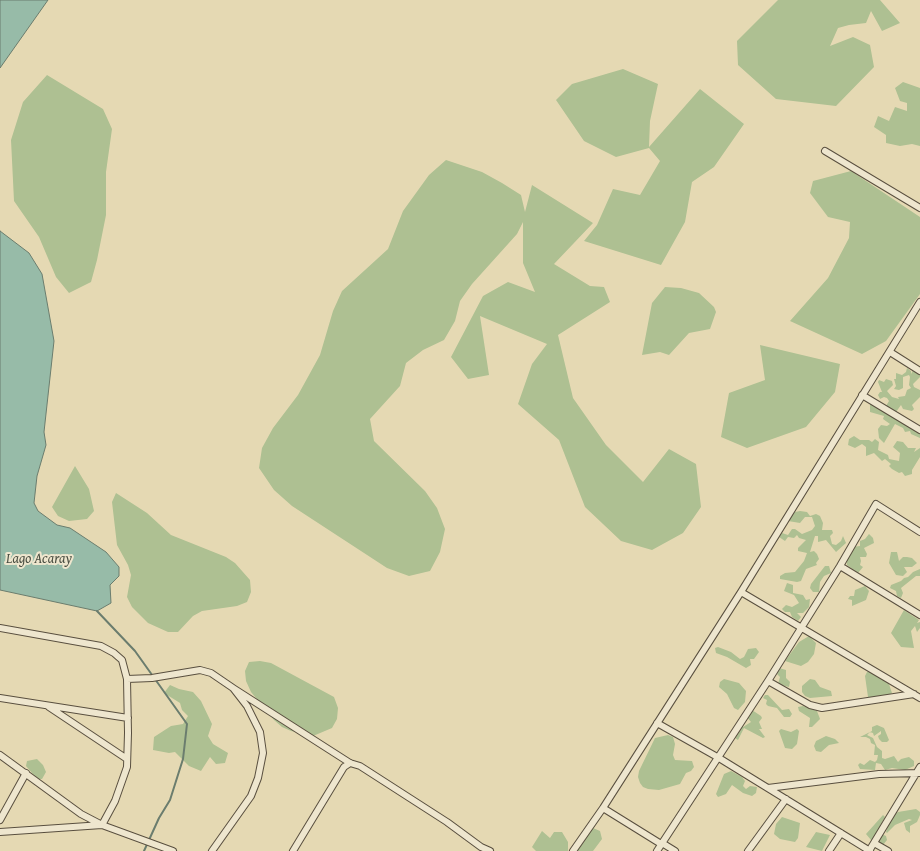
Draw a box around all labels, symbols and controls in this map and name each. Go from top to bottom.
water label: Lago Acaray [6,551,72,567]

